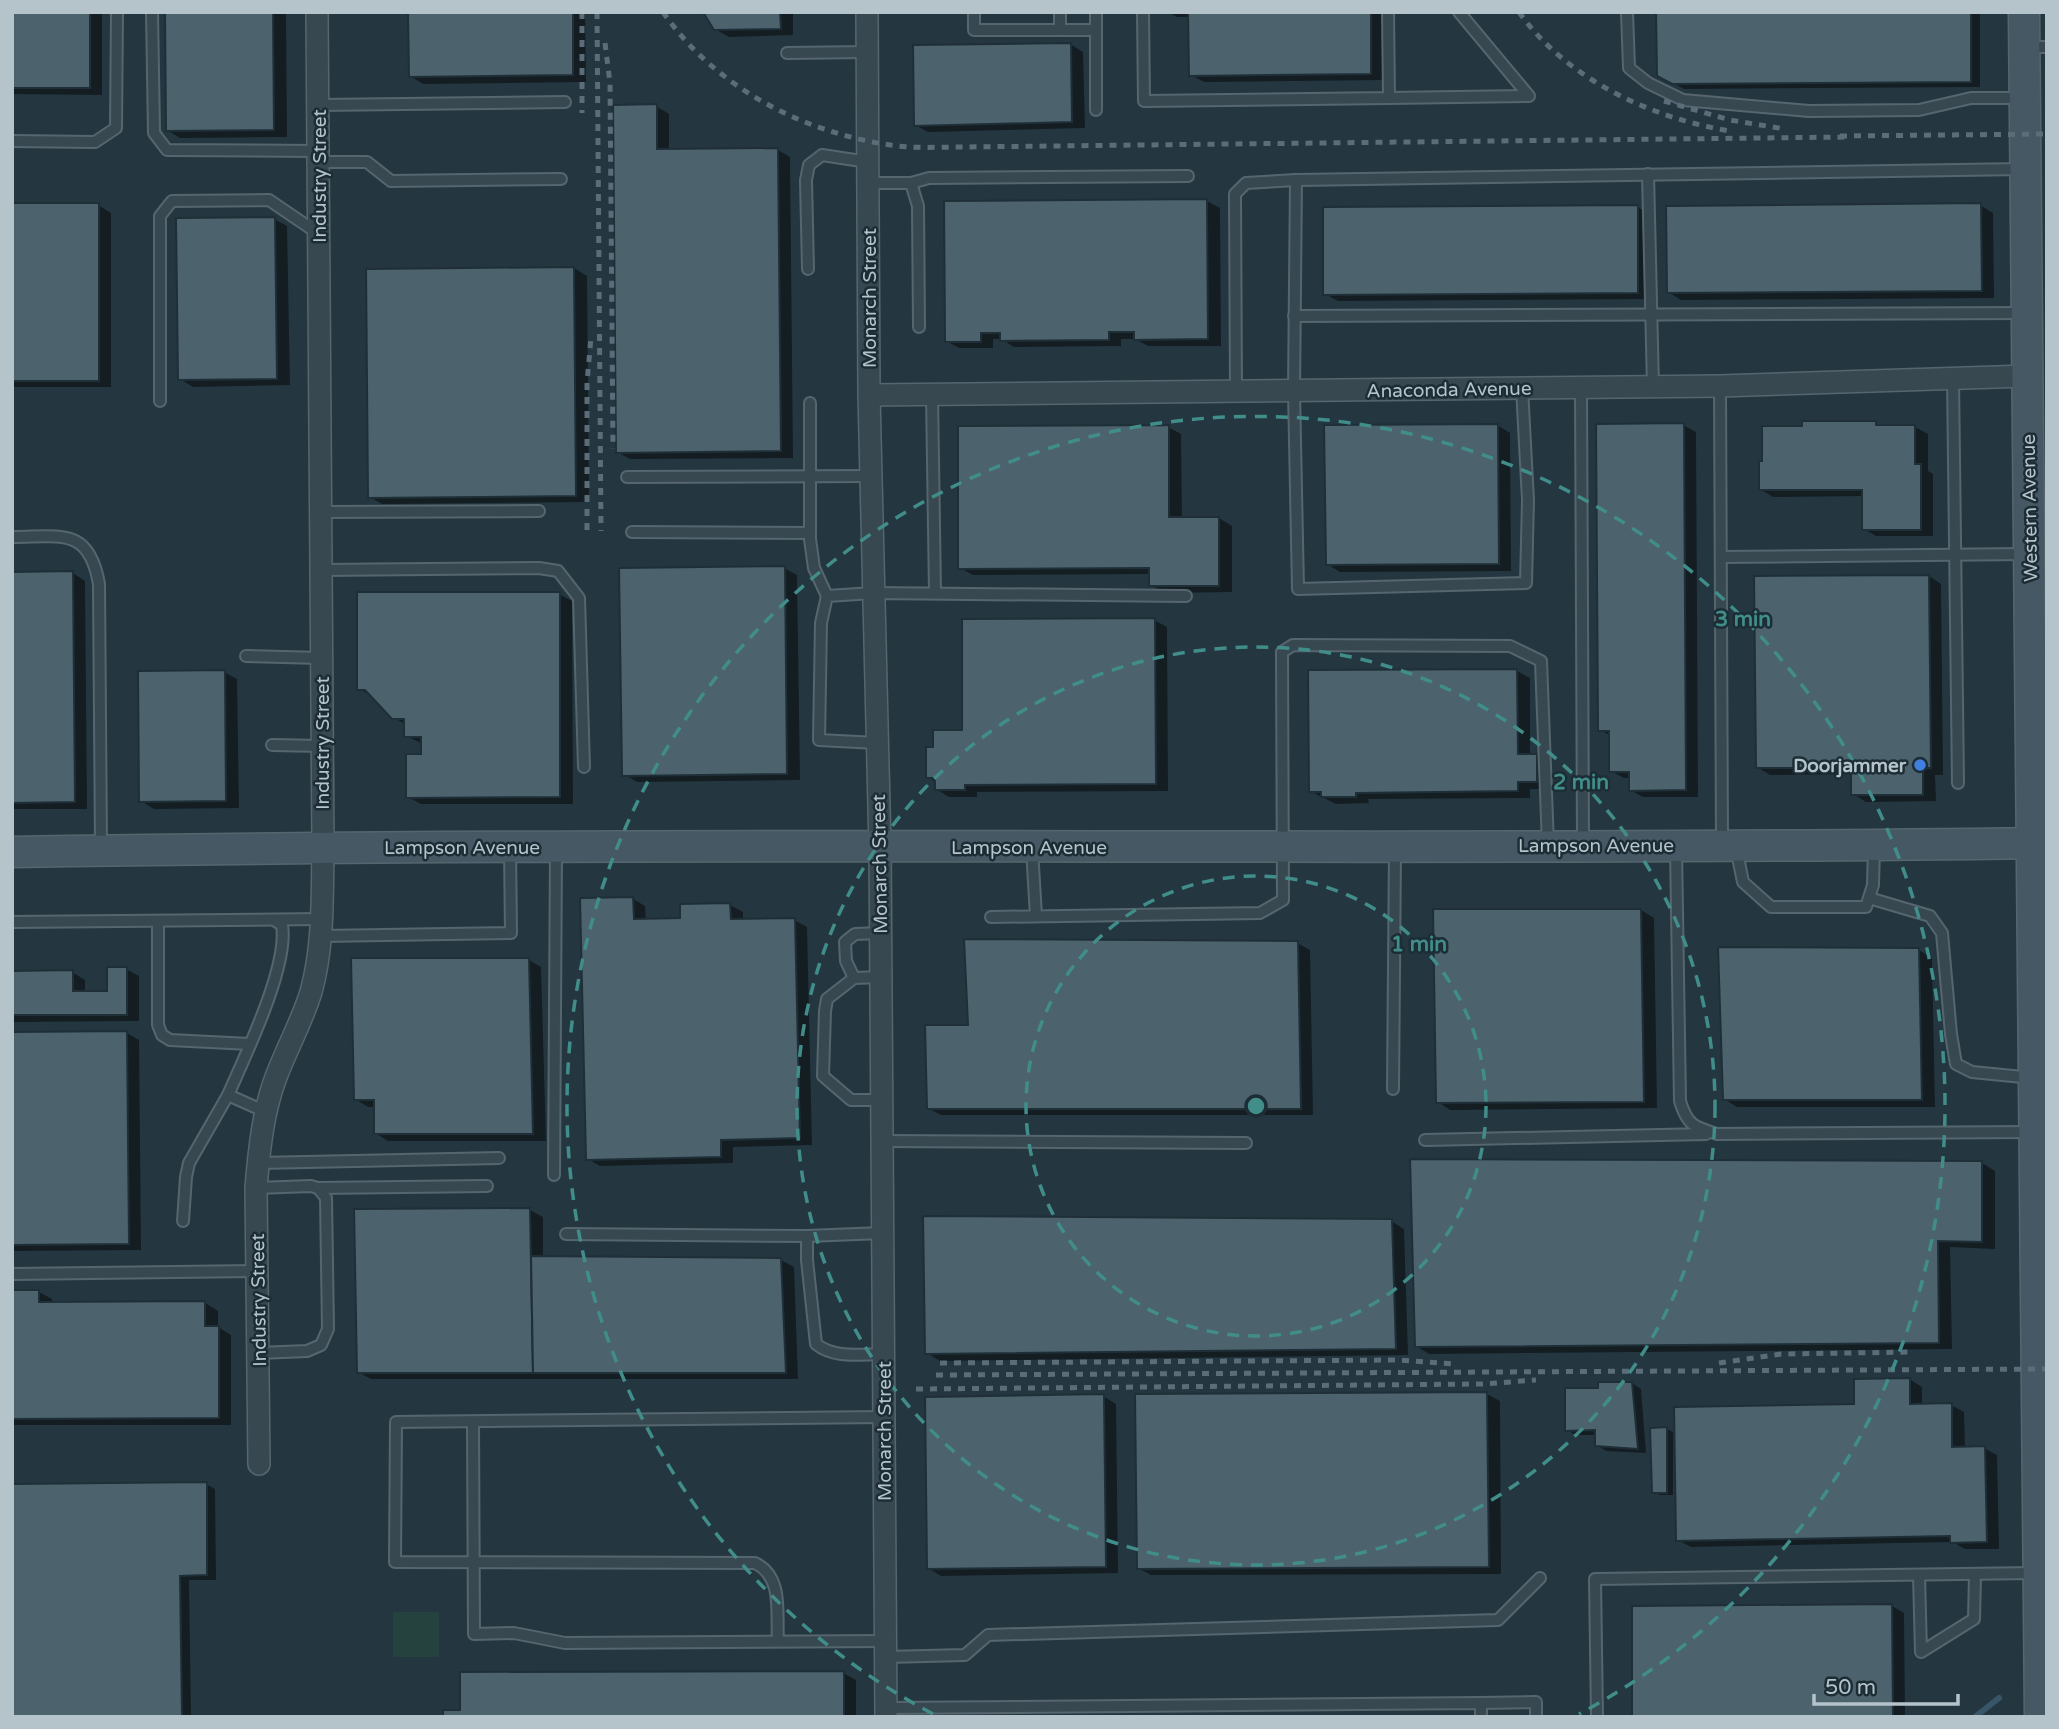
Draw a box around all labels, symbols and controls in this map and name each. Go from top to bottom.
street label: Industry Street [309,109,331,243]
street label: Monarch Street [859,228,881,368]
street label: Anaconda Avenue [1366,378,1532,402]
street label: Western Avenue [2018,434,2042,582]
text: 3 min [1715,607,1771,632]
street label: Industry Street [312,676,334,810]
place label: Doorjammer [1793,755,1907,778]
marker: Doorjammer [1912,757,1928,773]
text: 2 min [1553,770,1609,795]
street label: Monarch Street [868,794,892,934]
street label: Lampson Avenue [1518,835,1674,857]
street label: Lampson Avenue [384,837,540,859]
street label: Lampson Avenue [951,837,1107,859]
text: 1 min [1391,932,1447,957]
centre of rings [1244,1094,1268,1118]
street label: Industry Street [247,1233,271,1367]
street label: Monarch Street [874,1361,896,1501]
scale bar [1814,1662,1958,1706]
text: 50 m [1825,1675,1876,1700]

